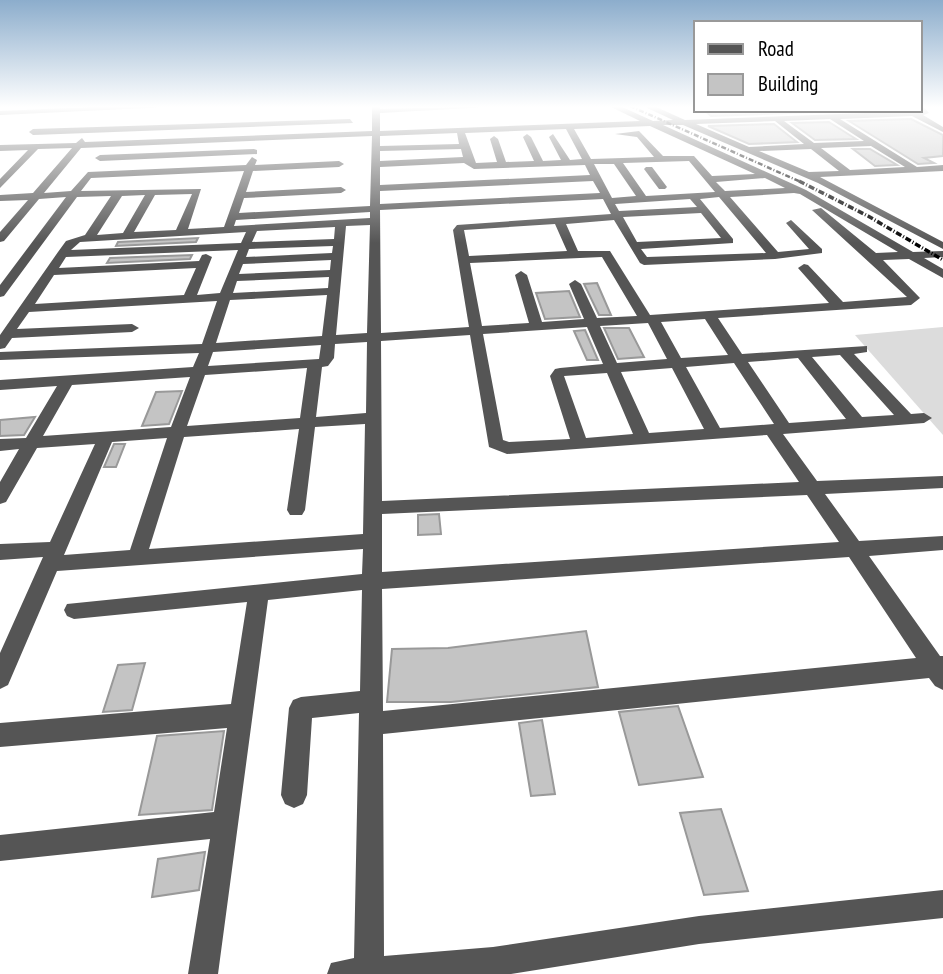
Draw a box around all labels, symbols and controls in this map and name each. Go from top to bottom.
legend [694,21,922,112]
text: Road [758,35,794,62]
text: Building [758,70,818,97]

